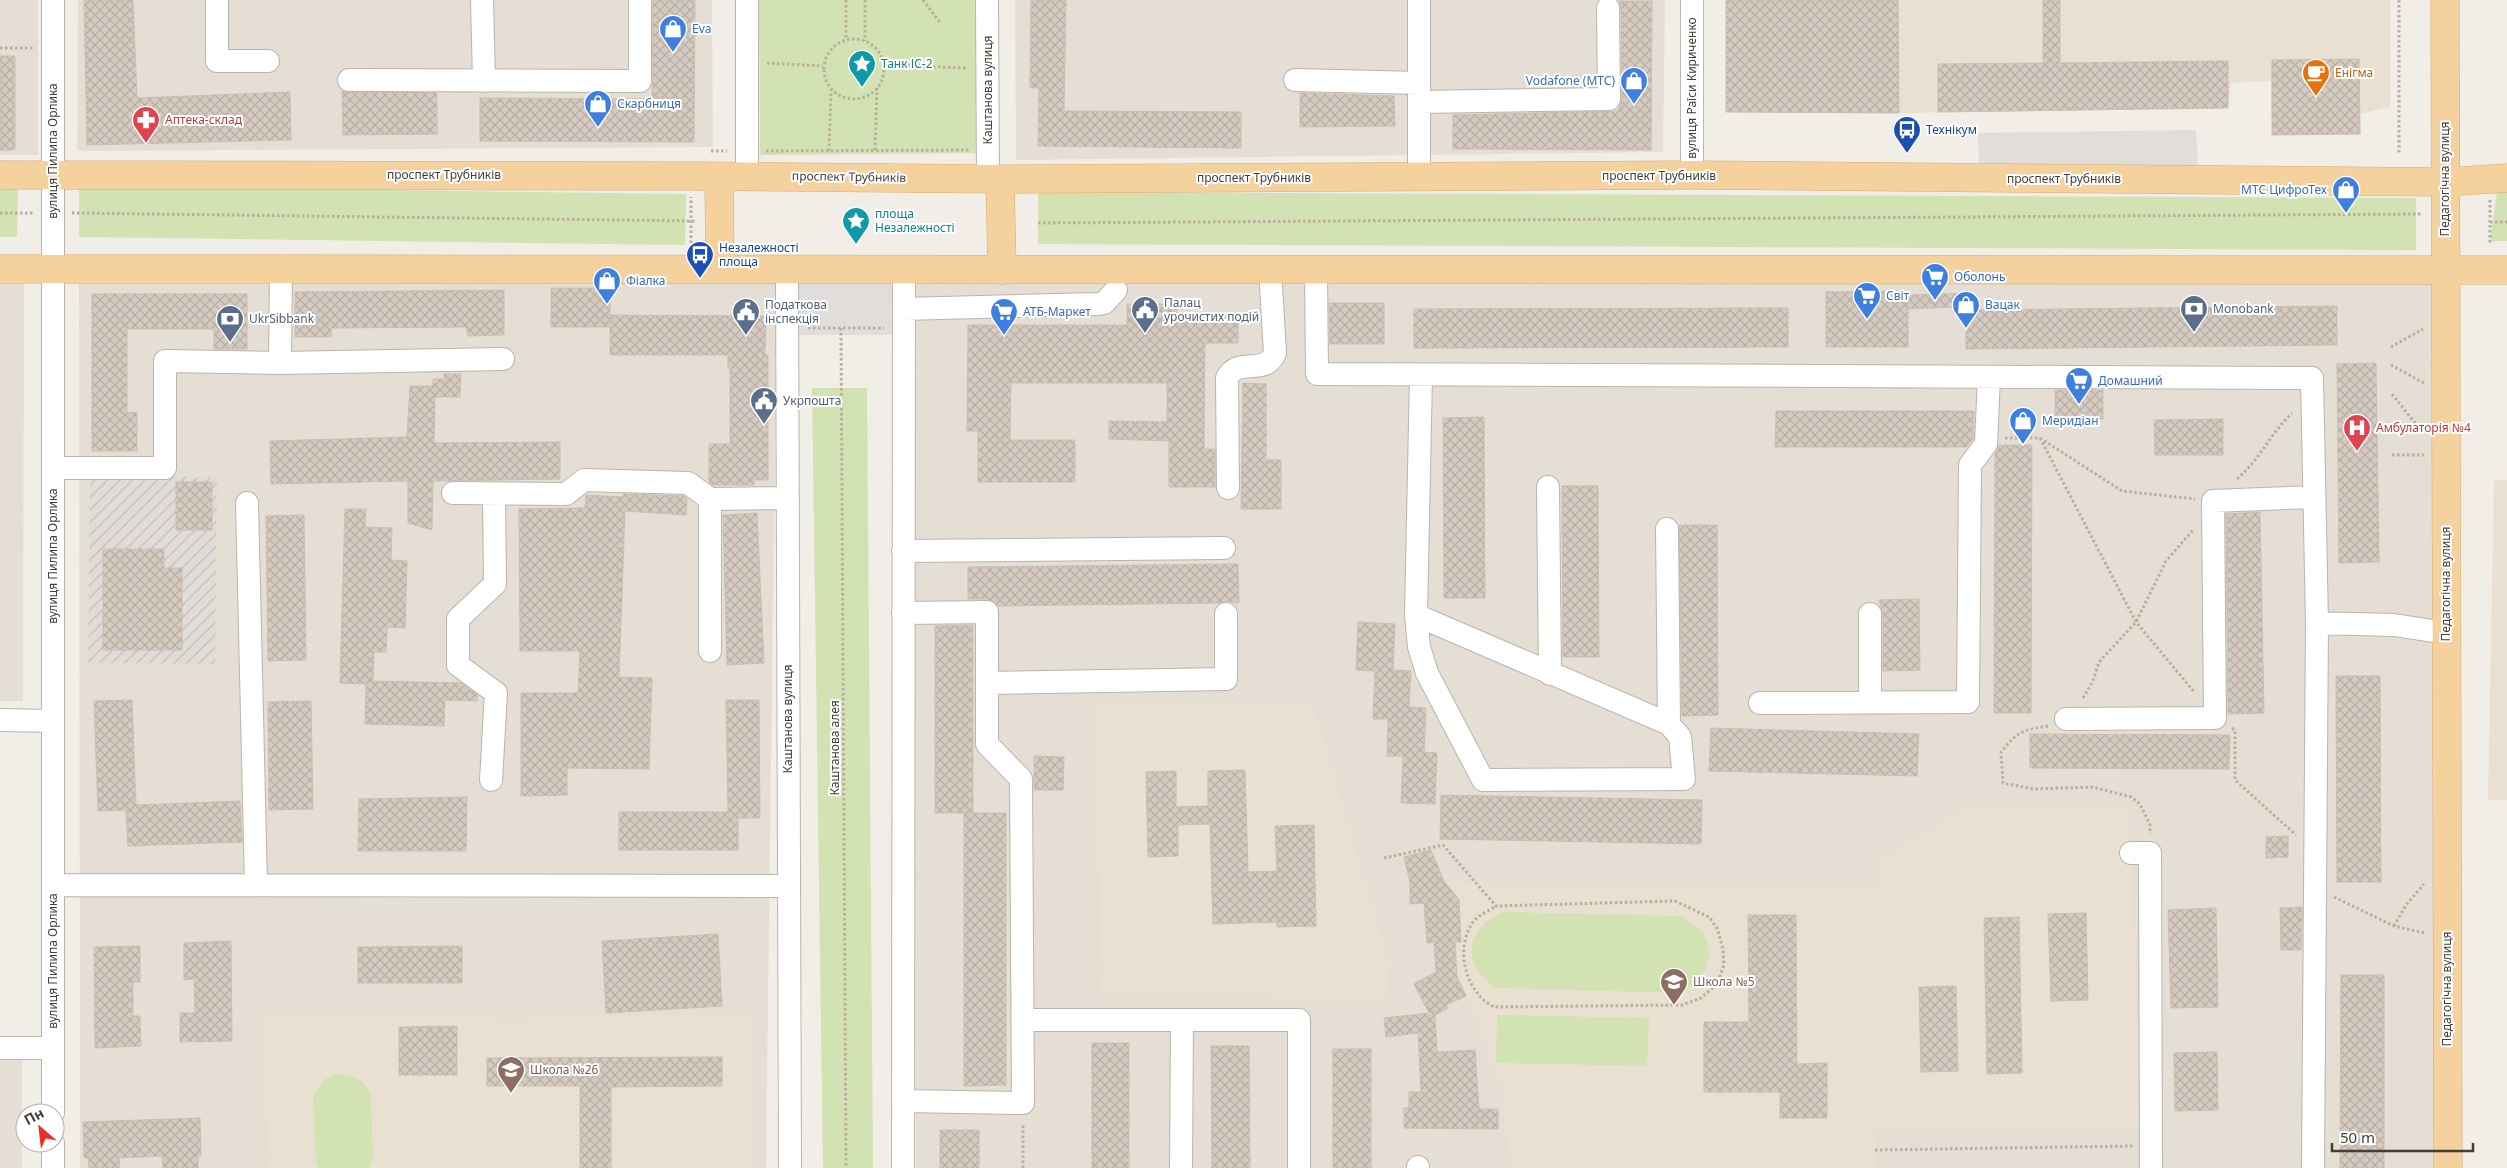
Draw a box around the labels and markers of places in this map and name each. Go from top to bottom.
shop icon: Eva [658,14,688,53]
place label: Eva [692,20,712,37]
place icon: Танк ІС-2 [847,49,877,88]
place label: Танк ІС-2 [881,55,933,72]
cafe icon: Енігма [2301,58,2331,97]
place label: Енігма [2335,64,2373,81]
shop icon: Vodafone (МТС) [1619,66,1649,105]
place label: Vodafone (МТС) [1526,72,1615,89]
shop icon: Скарбниця [583,89,613,128]
place label: Скарбниця [617,95,681,112]
pharmacy icon: Аптека-склад [131,105,161,144]
place label: Аптека-склад [165,111,243,128]
bus stop icon: Технікум [1892,115,1922,154]
place label: Технікум [1926,121,1977,138]
shop icon: МТС ЦифроТех [2331,175,2361,214]
place label: МТС ЦифроТех [2241,181,2328,198]
place label: площа Незалежності [875,205,955,236]
place icon: площа Незалежності [841,206,871,245]
place label: Незалежності площа [719,239,799,270]
bus stop icon: Незалежності площа [685,240,715,279]
supermarket icon: Оболонь [1920,262,1950,301]
shop icon: Фіалка [592,266,622,305]
place label: Оболонь [1954,268,2006,285]
place label: Фіалка [626,272,665,289]
supermarket icon: Світ [1852,281,1882,320]
place label: Світ [1886,287,1910,304]
shop icon: Вацак [1951,290,1981,329]
place label: Палац урочистих подій [1164,294,1259,325]
bank icon: Monobank [2179,294,2209,333]
public building icon: Палац урочистих подій [1130,295,1160,334]
place label: Податкова інспекція [765,296,827,327]
place label: Вацак [1985,296,2020,313]
public building icon: Податкова інспекція [731,297,761,336]
supermarket icon: АТБ-Маркет [989,297,1019,336]
place label: Monobank [2213,300,2274,317]
place label: АТБ-Маркет [1023,303,1091,320]
bank icon: UkrSibbank [215,304,245,343]
place label: UkrSibbank [249,310,315,327]
supermarket icon: Домашний [2064,366,2094,405]
place label: Домашний [2098,372,2163,389]
public building icon: Укрпошта [749,386,779,425]
place label: Укрпошта [783,392,841,409]
shop icon: Меридіан [2008,406,2038,445]
place label: Меридіан [2042,412,2099,429]
hospital icon: Амбулаторія №4 [2342,413,2372,452]
place label: Амбулаторія №4 [2376,419,2471,436]
school or university icon: Школа №5 [1659,967,1689,1006]
place label: Школа №5 [1693,973,1755,990]
school or university icon: Школа №26 [496,1055,526,1094]
place label: Школа №26 [530,1061,599,1078]

